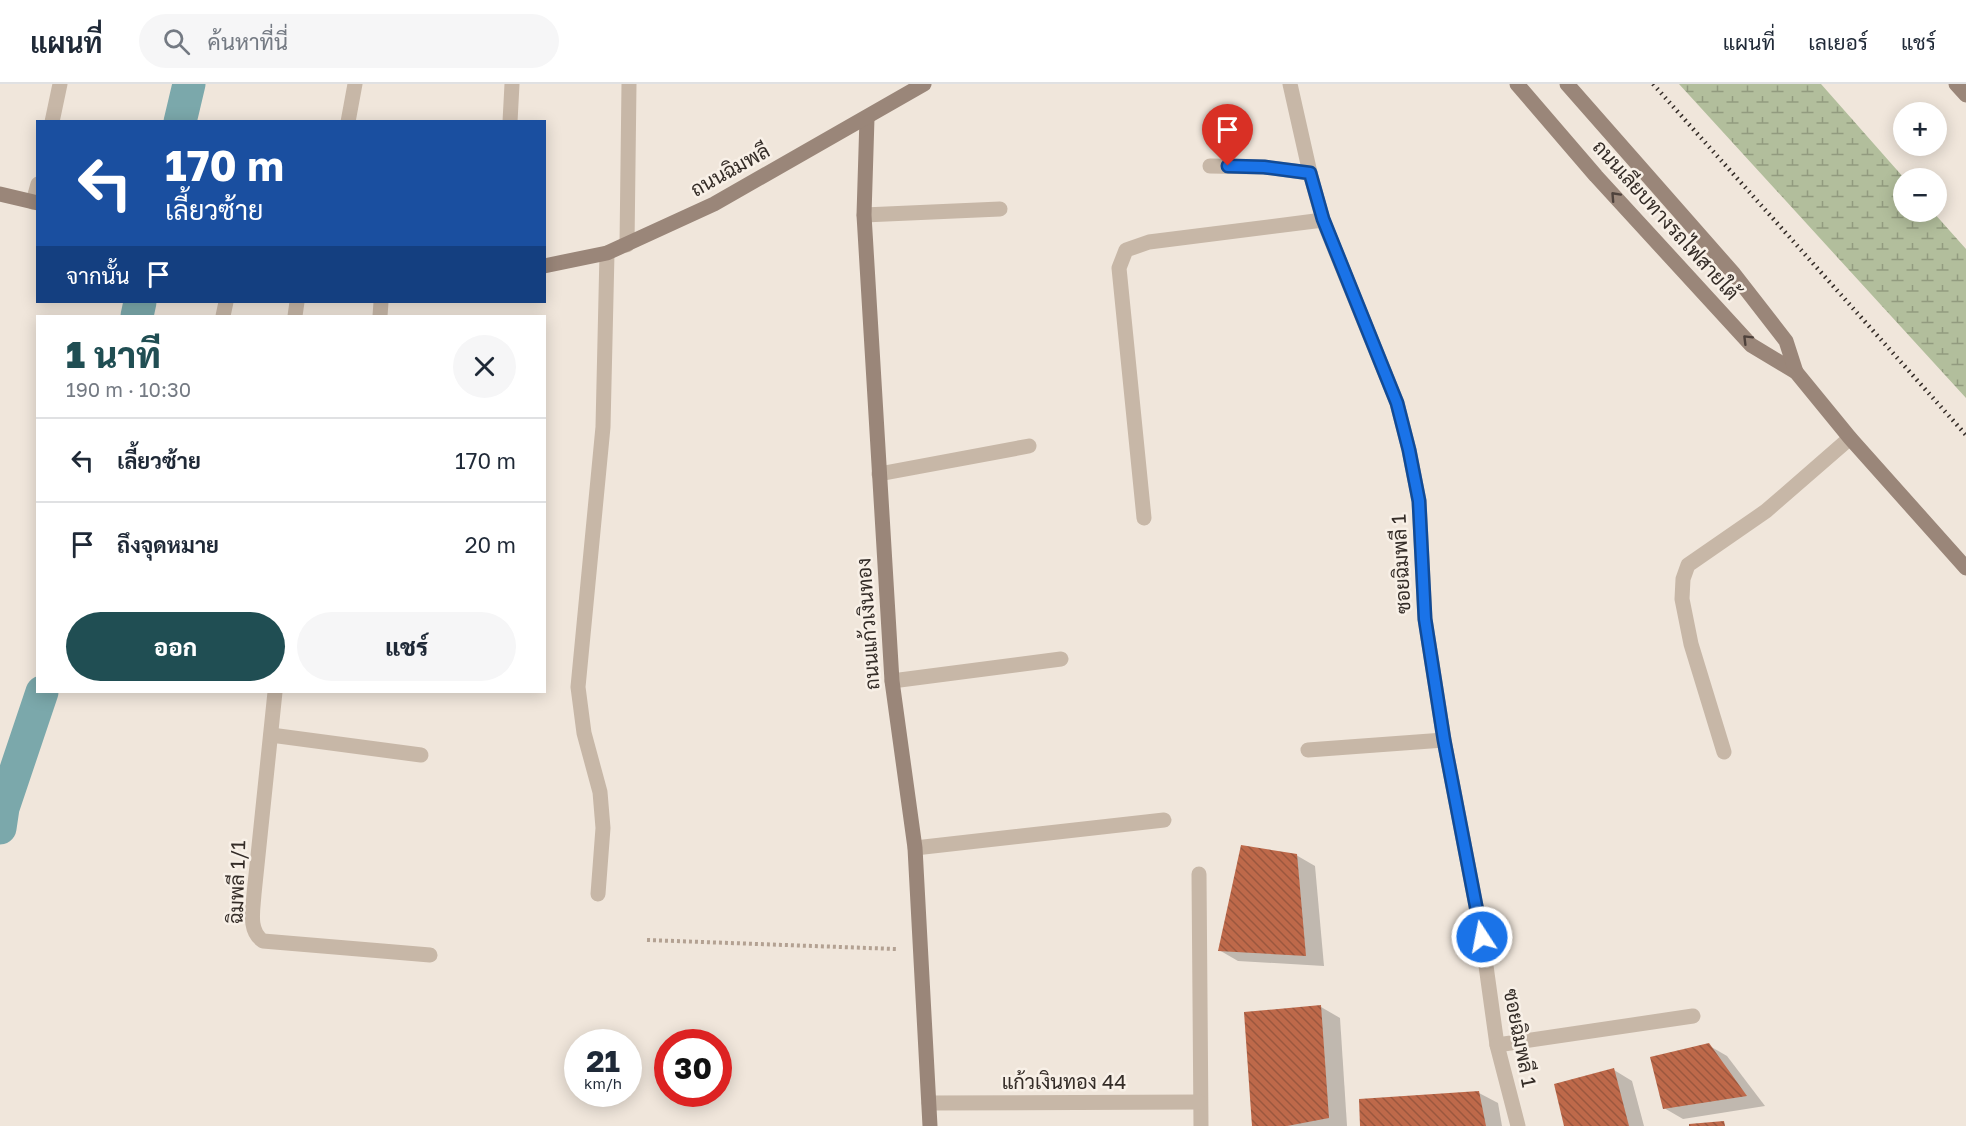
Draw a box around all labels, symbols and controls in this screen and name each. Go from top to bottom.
search box [139,14,559,68]
icon: search [160,25,193,58]
text: แผนที่ [30,26,103,59]
text: ค้นหาที่นี่ [208,28,288,55]
text: แผนที่ [1723,29,1775,55]
text: เลเยอร์ [1808,29,1868,55]
text: แชร์ [1901,29,1936,55]
map controls [1893,102,1947,222]
button: + [1893,102,1947,156]
pin [1202,104,1253,166]
icon: arrive [1211,113,1244,146]
street label: ถนนเลียบทางรถไฟสายใต้ [1589,134,1745,305]
street label: ถนนฉิมพลี [686,138,773,201]
text: 170 m [165,140,284,190]
icon: left [66,144,144,222]
button: − [1893,168,1947,222]
one-way arrow [1611,192,1622,203]
text: เลี้ยวซ้าย [165,194,263,226]
icon: arrive [142,258,175,291]
text: จากนั้น [66,262,130,289]
text: 1 นาที [66,333,161,376]
button: close [453,335,516,398]
one-way arrow [1744,336,1755,347]
text: 190 m · 10:30 [66,377,191,401]
icon: left [66,444,99,477]
text: เลี้ยวซ้าย [117,447,201,474]
text: 170 m [455,447,516,474]
street label: ซอยฉิมพลี 1 [1385,513,1415,615]
icon: arrive [66,528,99,561]
text: ถึงจุดหมาย [117,531,219,558]
text: 20 m [465,531,516,558]
street label: ถนนแก้วเงินทอง [850,557,884,691]
button: ออก [66,612,285,681]
button: แชร์ [297,612,516,681]
street label: ฉิมพลี 1/1 [223,839,249,924]
position arrow [1450,905,1514,969]
street label: ซอยฉิมพลี 1 [1500,986,1542,1089]
speed limit sign: 30 [654,1029,732,1107]
text: 21 [586,1043,620,1079]
street label: แก้วเงินทอง 44 [1002,1069,1126,1093]
text: km/h [584,1074,622,1092]

